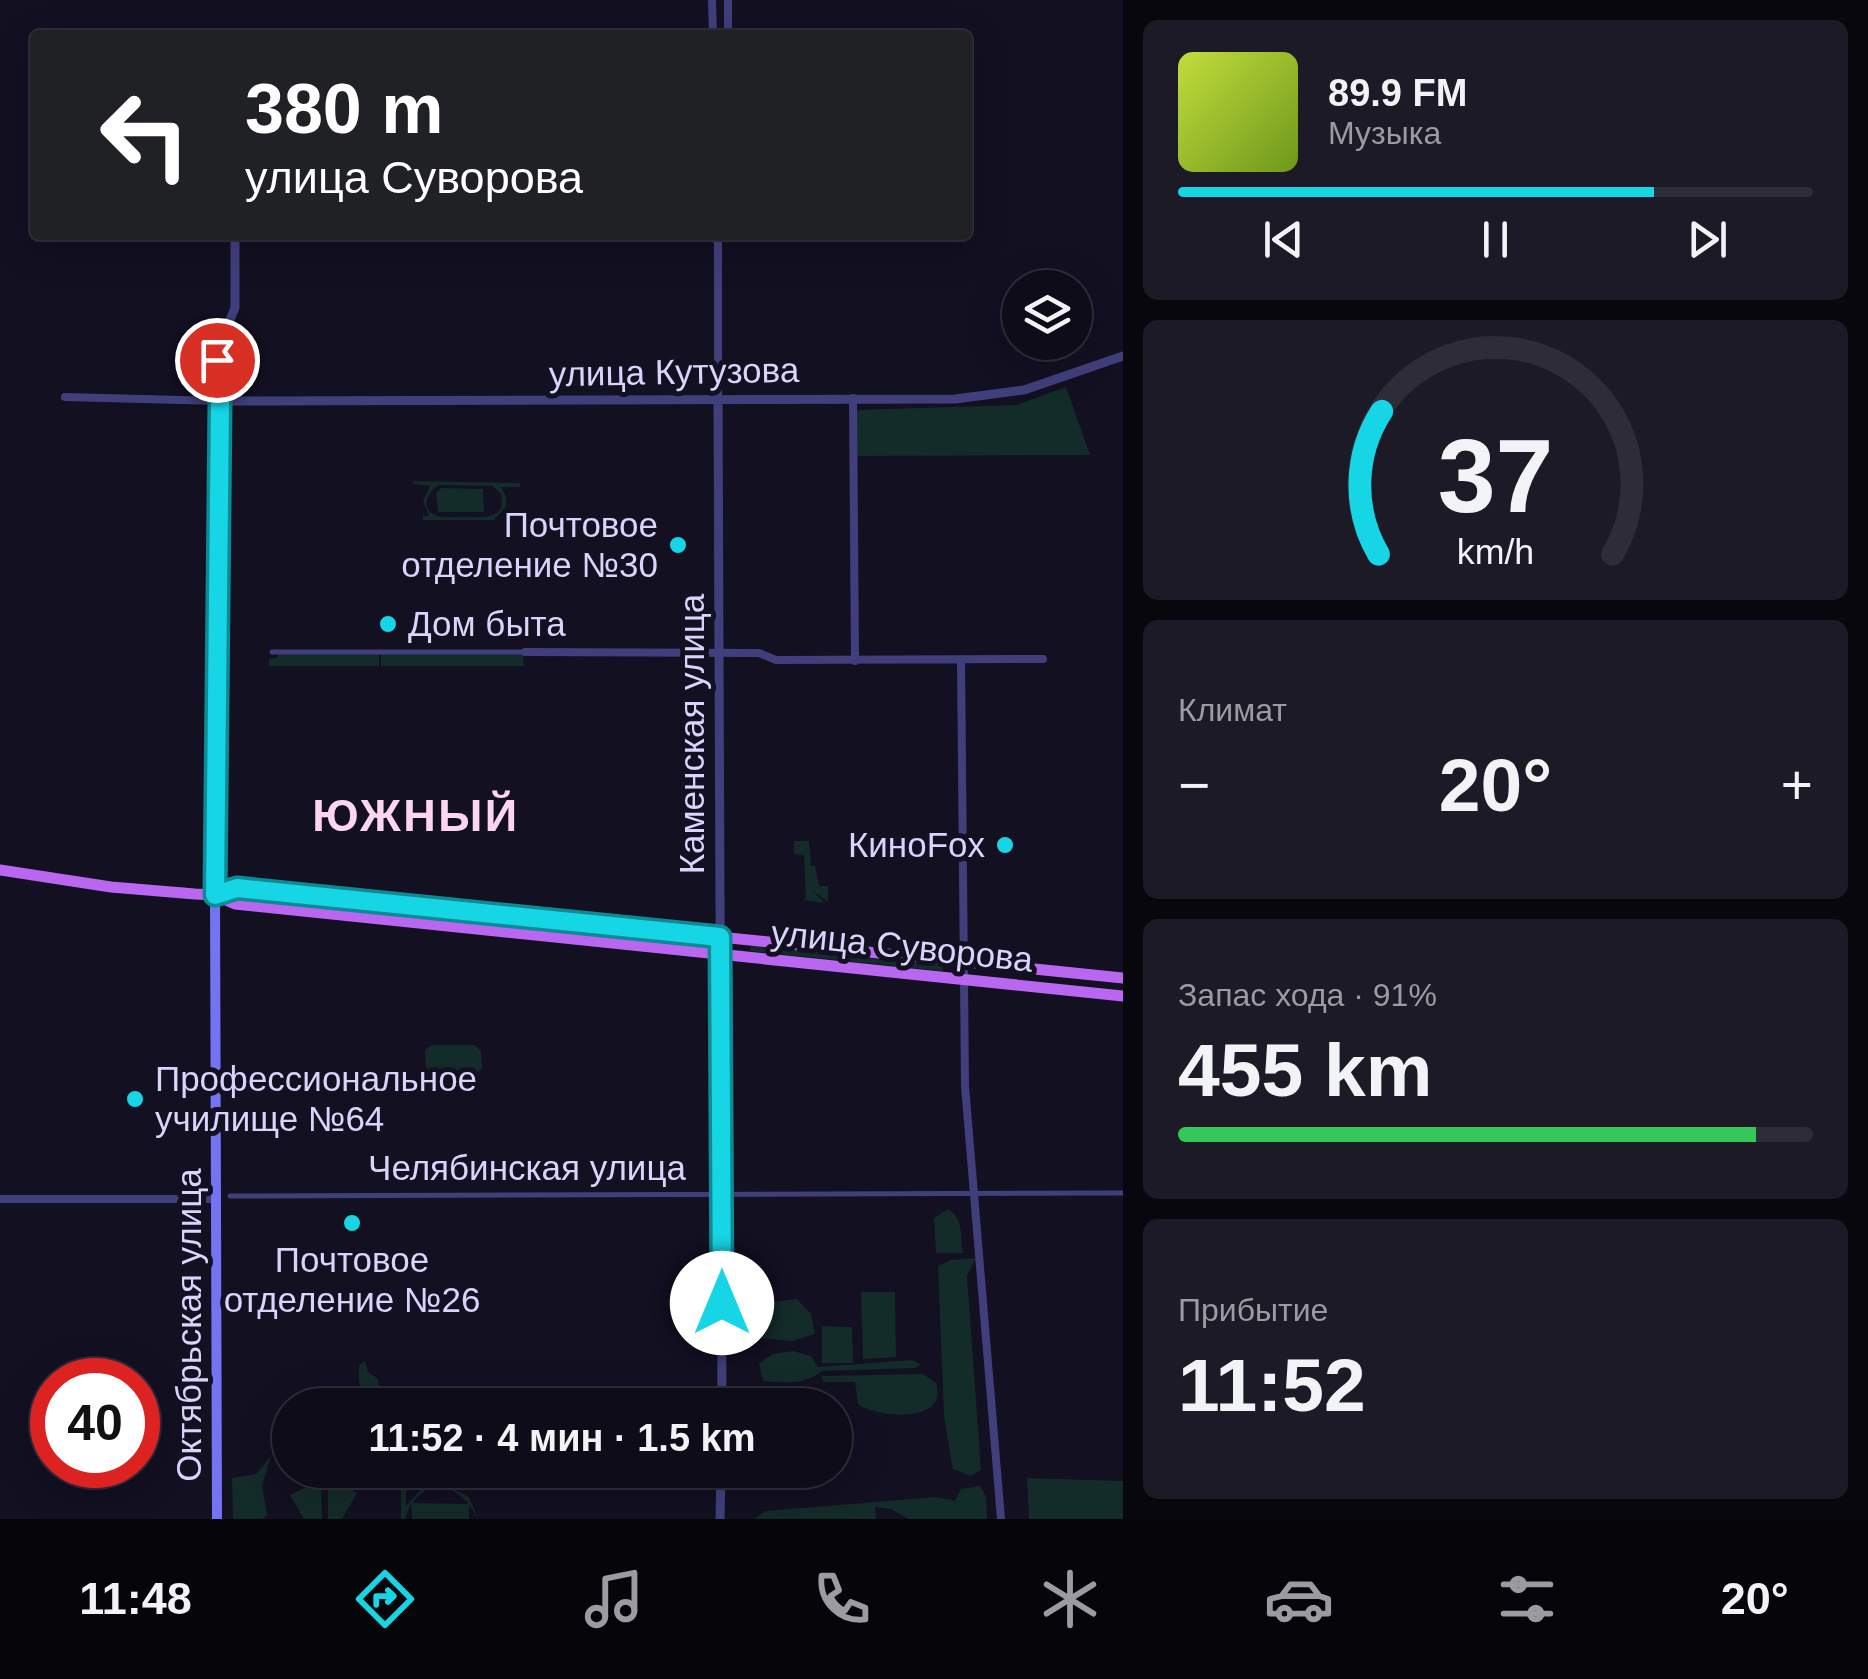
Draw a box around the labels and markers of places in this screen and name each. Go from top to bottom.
pin [175,318,260,403]
place label: Почтовое отделение №30 [401,505,658,584]
marker: Почтовое отделение №30 [667,534,689,556]
place label: Дом быта [408,604,566,643]
marker: Дом быта [377,613,399,635]
place label: КиноFox [848,825,985,864]
marker: КиноFox [994,834,1016,856]
place label: Профессиональное училище №64 [155,1059,477,1138]
marker: Профессиональное училище №64 [124,1088,146,1110]
marker: Почтовое отделение №26 [341,1212,363,1234]
place label: Почтовое отделение №26 [224,1240,480,1319]

